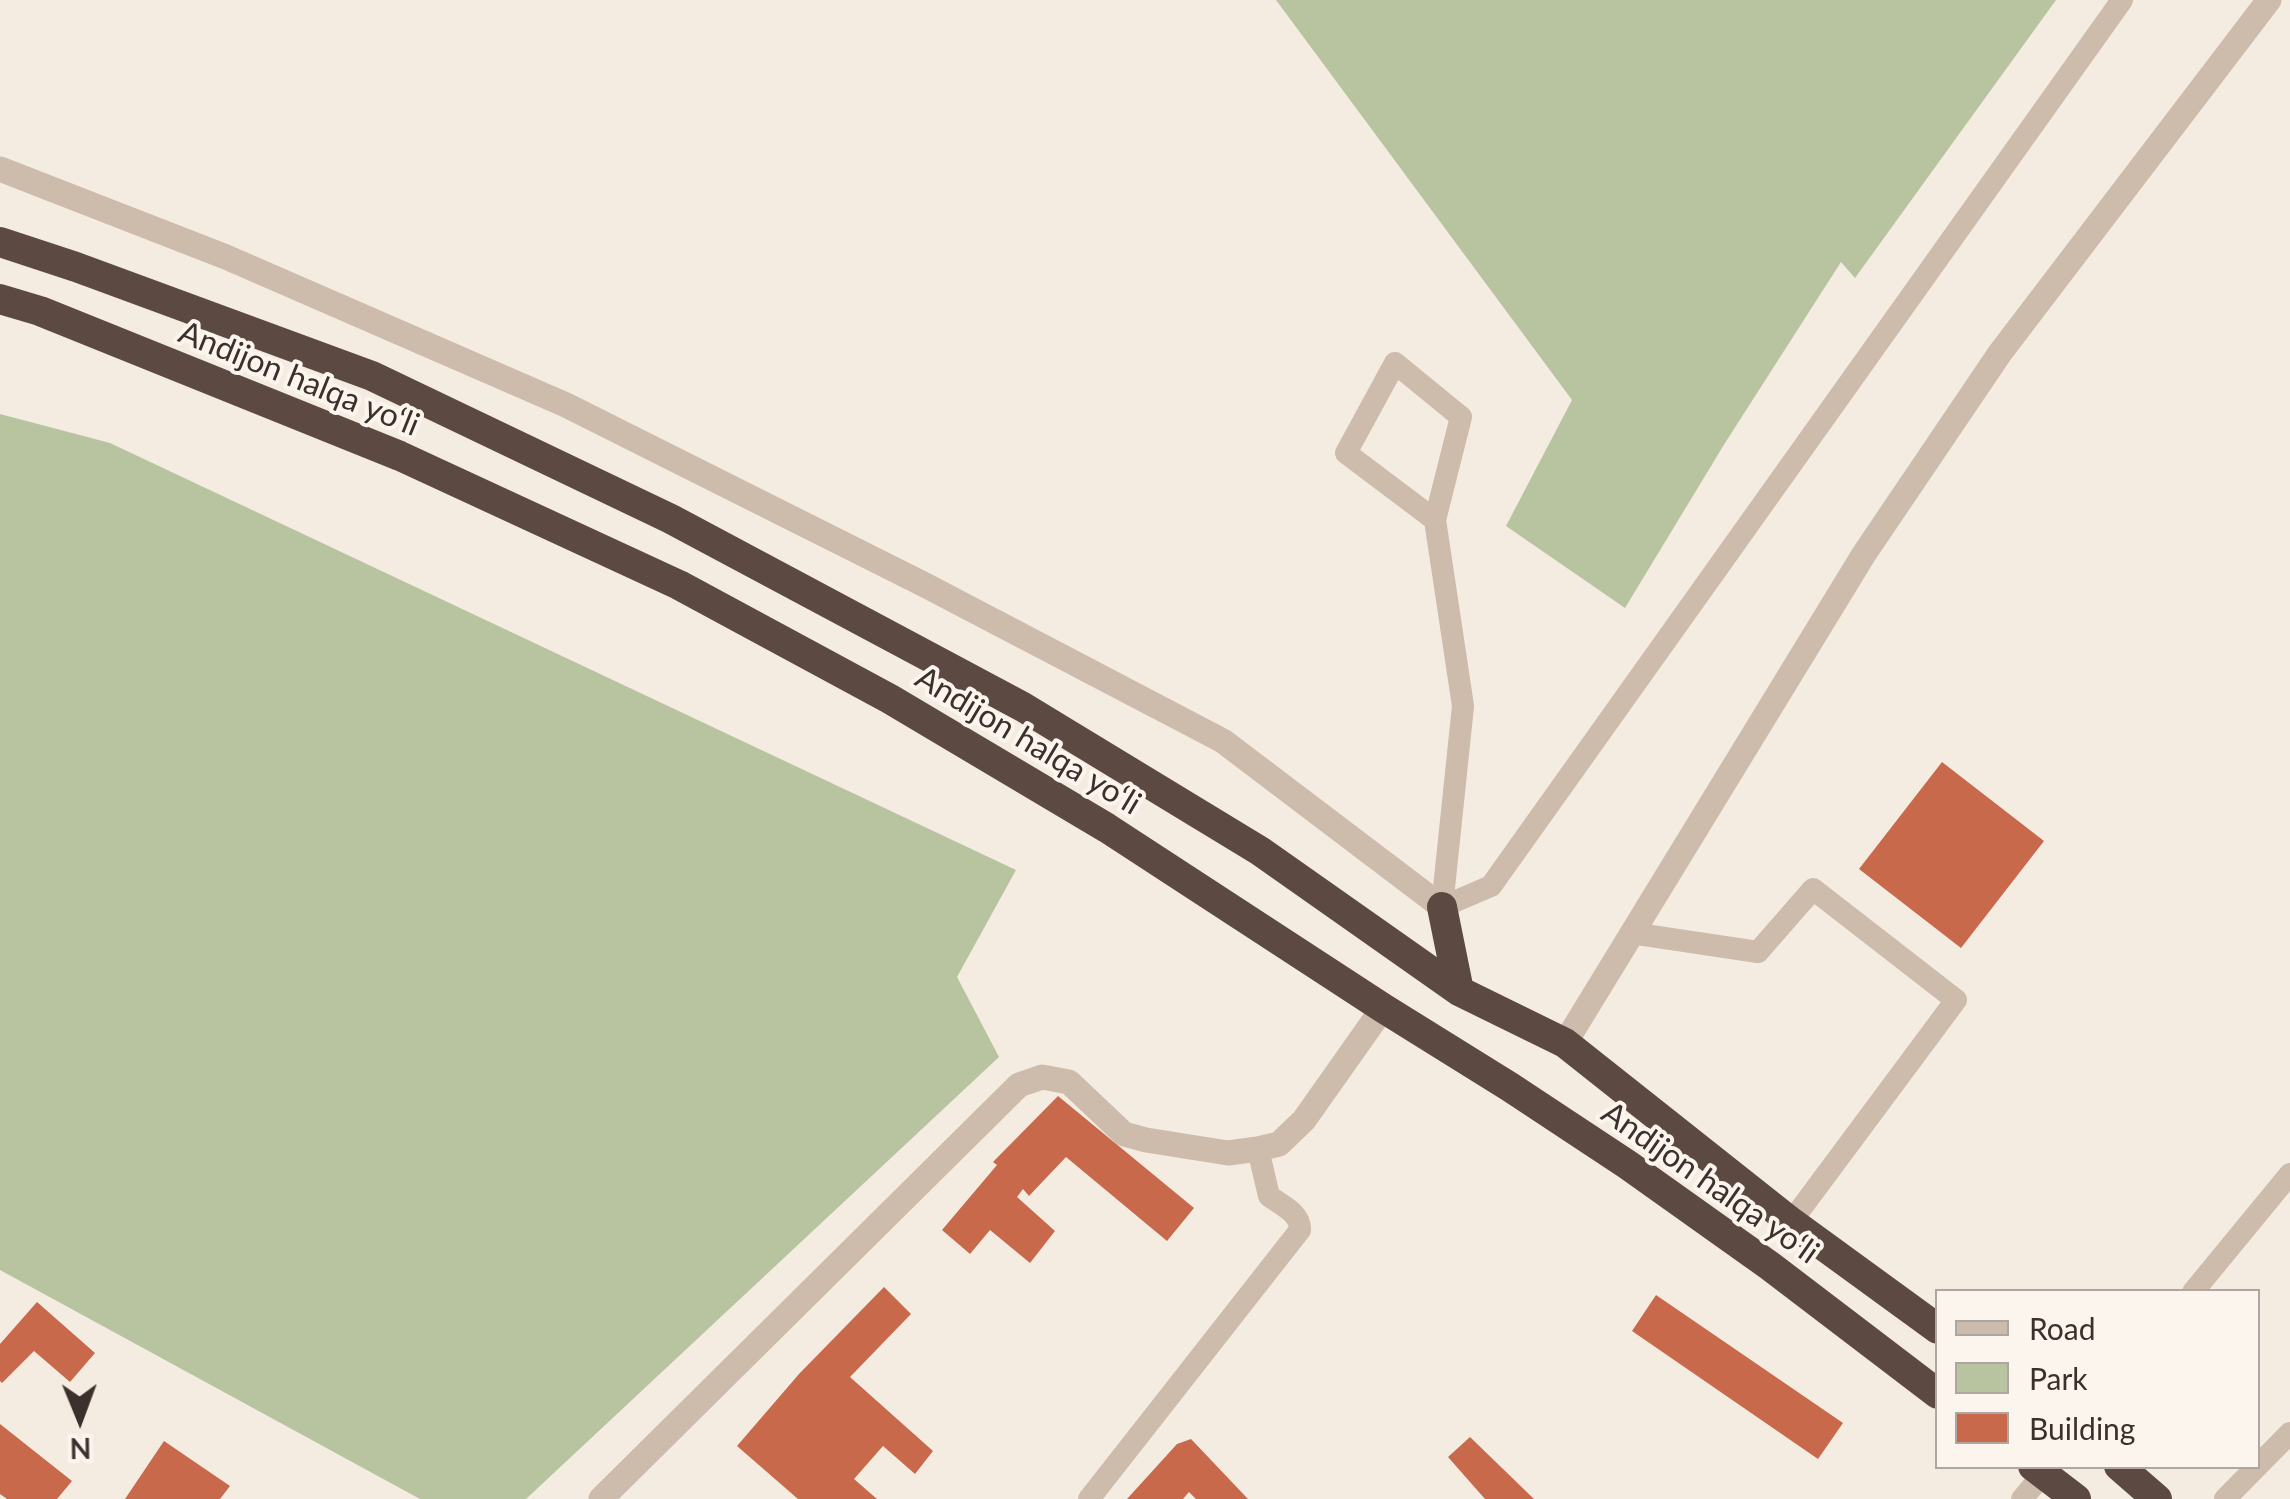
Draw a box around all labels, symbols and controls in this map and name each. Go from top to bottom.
street label: Andijon halqa yo‘li [173,313,425,445]
street label: Andijon halqa yo‘li [909,659,1147,823]
street label: Andijon halqa yo‘li [1594,1094,1826,1272]
legend [1935,1289,2260,1469]
text: Road [2029,1310,2096,1346]
text: Park [2029,1360,2088,1396]
north arrow [30,1369,130,1469]
text: Building [2029,1410,2135,1446]
text: N [69,1432,92,1466]

